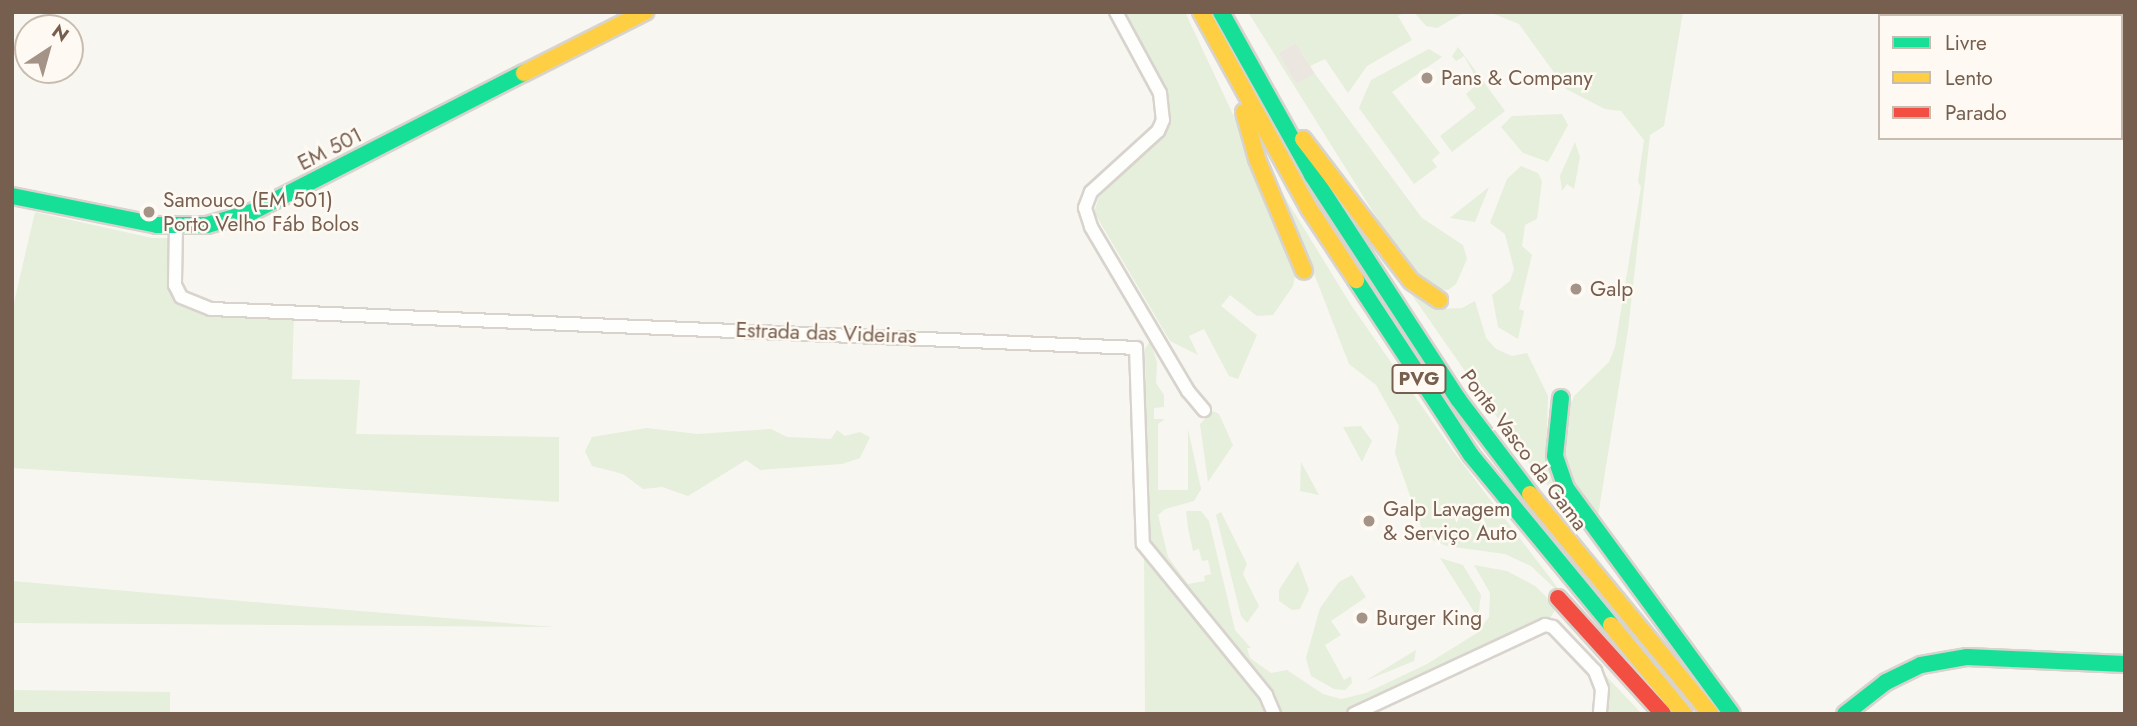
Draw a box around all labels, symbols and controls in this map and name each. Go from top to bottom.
north arrow [14,14,84,84]
legend [1878,14,2123,140]
text: N [46,18,75,49]
text: Livre [1945,28,1987,58]
text: Lento [1945,63,1993,93]
place label: Pans & Company [1441,65,1593,91]
marker: Pans & Company [1419,70,1435,86]
text: Parado [1945,98,2007,128]
street label: EM 501 [294,122,366,176]
place label: Samouco (EM 501) Porto Velho Fáb Bolos [163,187,359,237]
marker: Samouco (EM 501) Porto Velho Fáb Bolos [141,204,157,220]
place label: Galp [1590,276,1633,302]
marker: Galp [1568,281,1584,297]
street label: Estrada das Videiras [735,317,917,349]
road number: PVG [1391,364,1447,394]
street label: Ponte Vasco da Gama [1455,365,1593,535]
place label: Galp Lavagem & Serviço Auto [1383,496,1517,546]
marker: Galp Lavagem & Serviço Auto [1361,513,1377,529]
place label: Burger King [1376,605,1482,631]
marker: Burger King [1354,610,1370,626]

